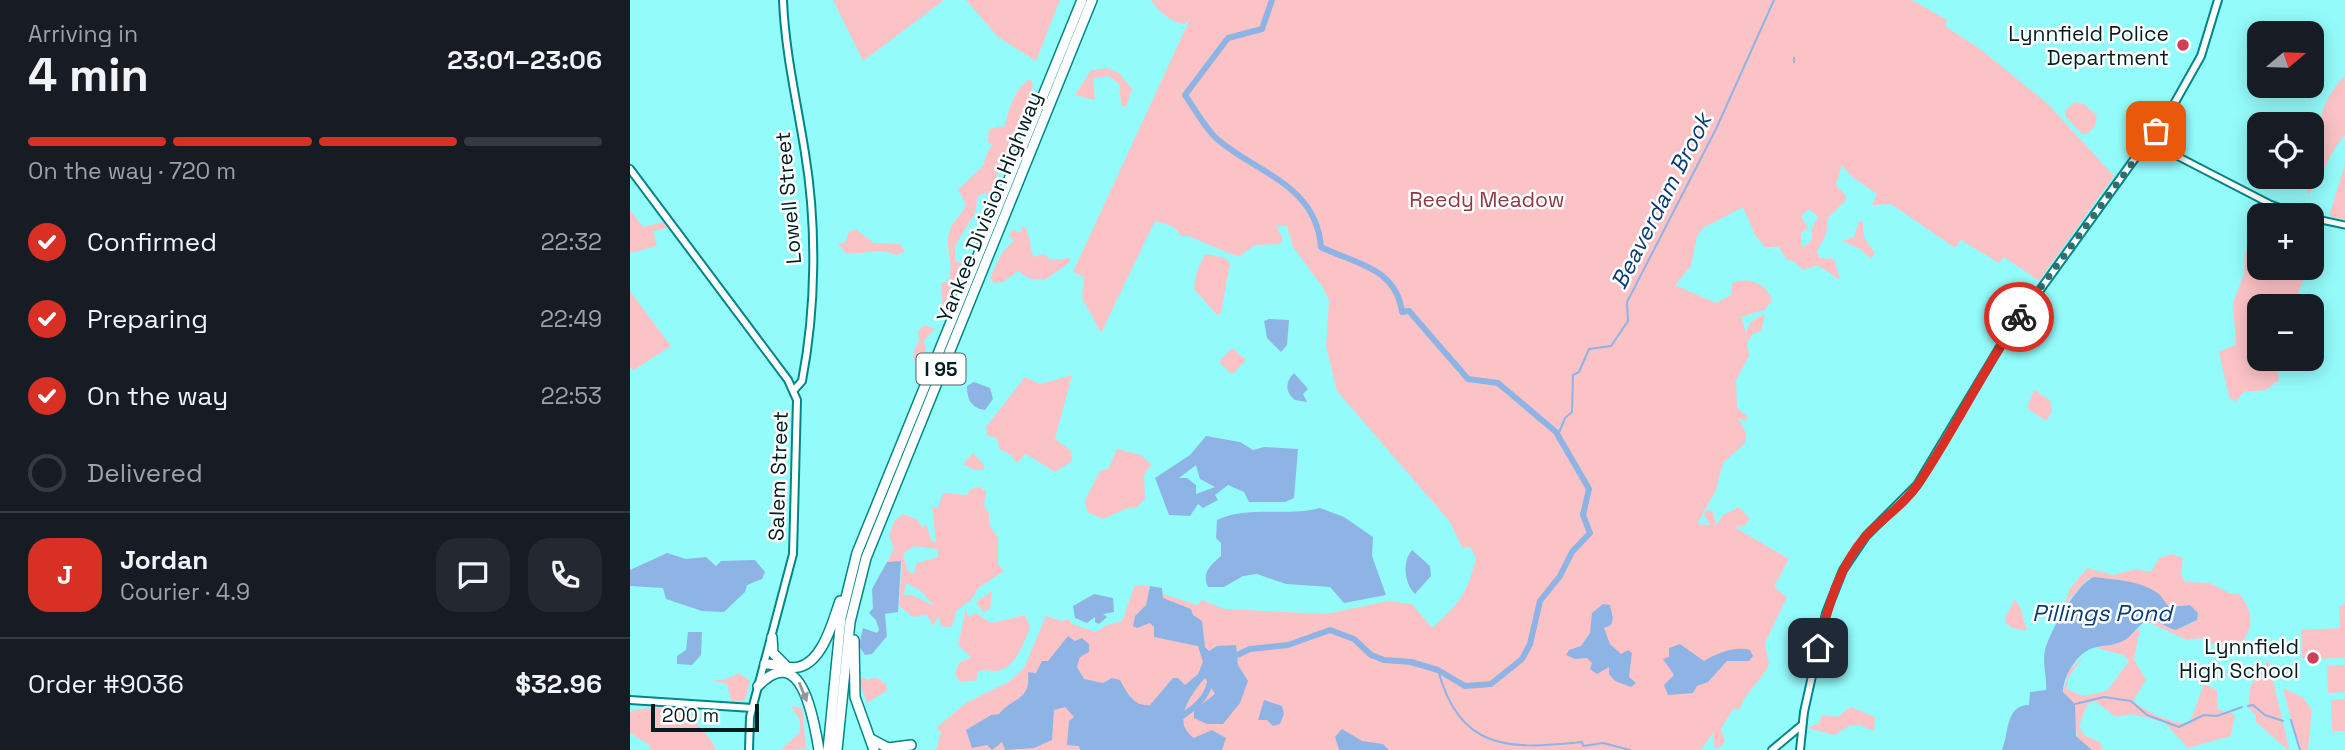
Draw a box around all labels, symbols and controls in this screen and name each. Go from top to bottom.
text: Arriving in [28,19,138,49]
place label: Lynnfield Police Department [2008,20,2169,71]
north arrow [2247,21,2324,98]
map controls [2247,21,2324,371]
marker: Lynnfield Police Department [2175,37,2191,53]
text: 23:01–23:06 [447,43,602,77]
text: 4 min [28,46,149,104]
street label: Yankee Division Highway [930,88,1048,326]
pin [2126,101,2186,161]
water label: Beaverdam Brook [1604,106,1719,294]
icon: bag [2137,112,2175,150]
button: locate [2247,112,2324,189]
street label: Lowell Street [769,131,807,265]
text: On the way · 720 m [28,156,236,186]
park label: Reedy Meadow [1409,186,1565,213]
button: + [2247,203,2324,280]
icon: check [28,223,66,261]
text: Confirmed [87,225,217,259]
text: 22:32 [541,227,602,257]
courier [1984,282,2054,352]
button: − [2247,294,2324,371]
icon: bike [2000,298,2038,336]
icon: check [28,300,66,338]
text: Preparing [87,302,208,336]
text: 22:49 [540,304,602,334]
road number: I 95 [916,354,966,384]
icon: check [28,377,66,415]
text: On the way [87,379,228,413]
text: 22:53 [541,381,602,411]
street label: Salem Street [762,410,794,542]
text: Delivered [87,456,203,490]
button: chat [436,538,510,612]
button: phone [528,538,602,612]
text: Jordan [120,543,208,577]
text: J [57,558,73,592]
text: Courier · 4.9 [120,577,250,607]
water label: Pillings Pond [2032,598,2174,628]
pin [1788,618,1848,678]
icon: home [1799,629,1837,667]
place label: Lynnfield High School [2179,633,2299,684]
marker: Lynnfield High School [2305,650,2321,666]
text: Order #9036 [28,667,184,701]
text: $32.96 [515,667,602,701]
one-way arrow [798,682,809,703]
scale bar [651,701,760,733]
text: 200 m [662,703,719,728]

